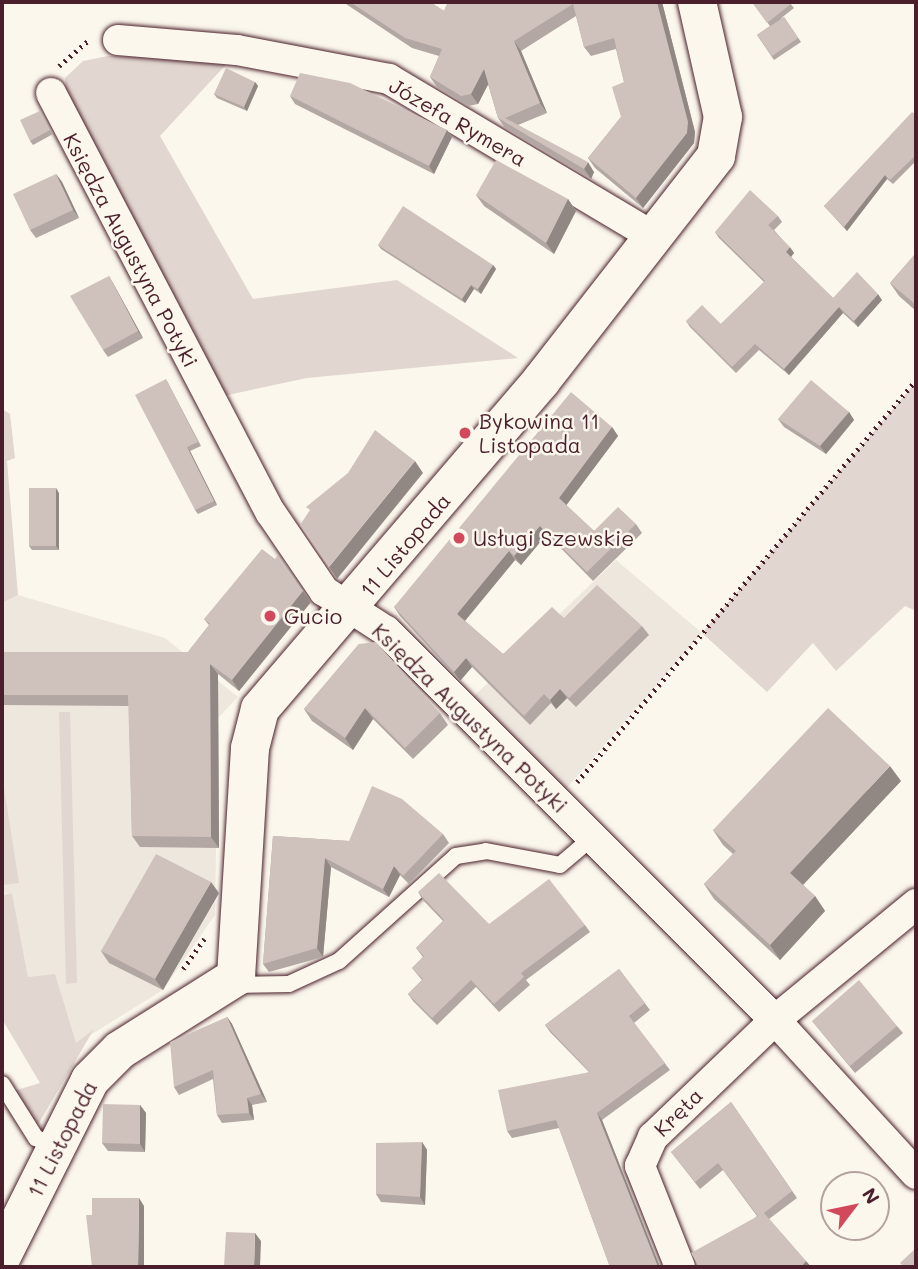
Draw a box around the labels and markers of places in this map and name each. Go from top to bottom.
place label: Bykowina 11 Listopada [479,408,600,458]
marker: Bykowina 11 Listopada [457,425,473,441]
place label: Usługi Szewskie [473,525,634,551]
marker: Usługi Szewskie [451,530,467,546]
place label: Gucio [284,603,342,629]
marker: Gucio [262,608,278,624]

